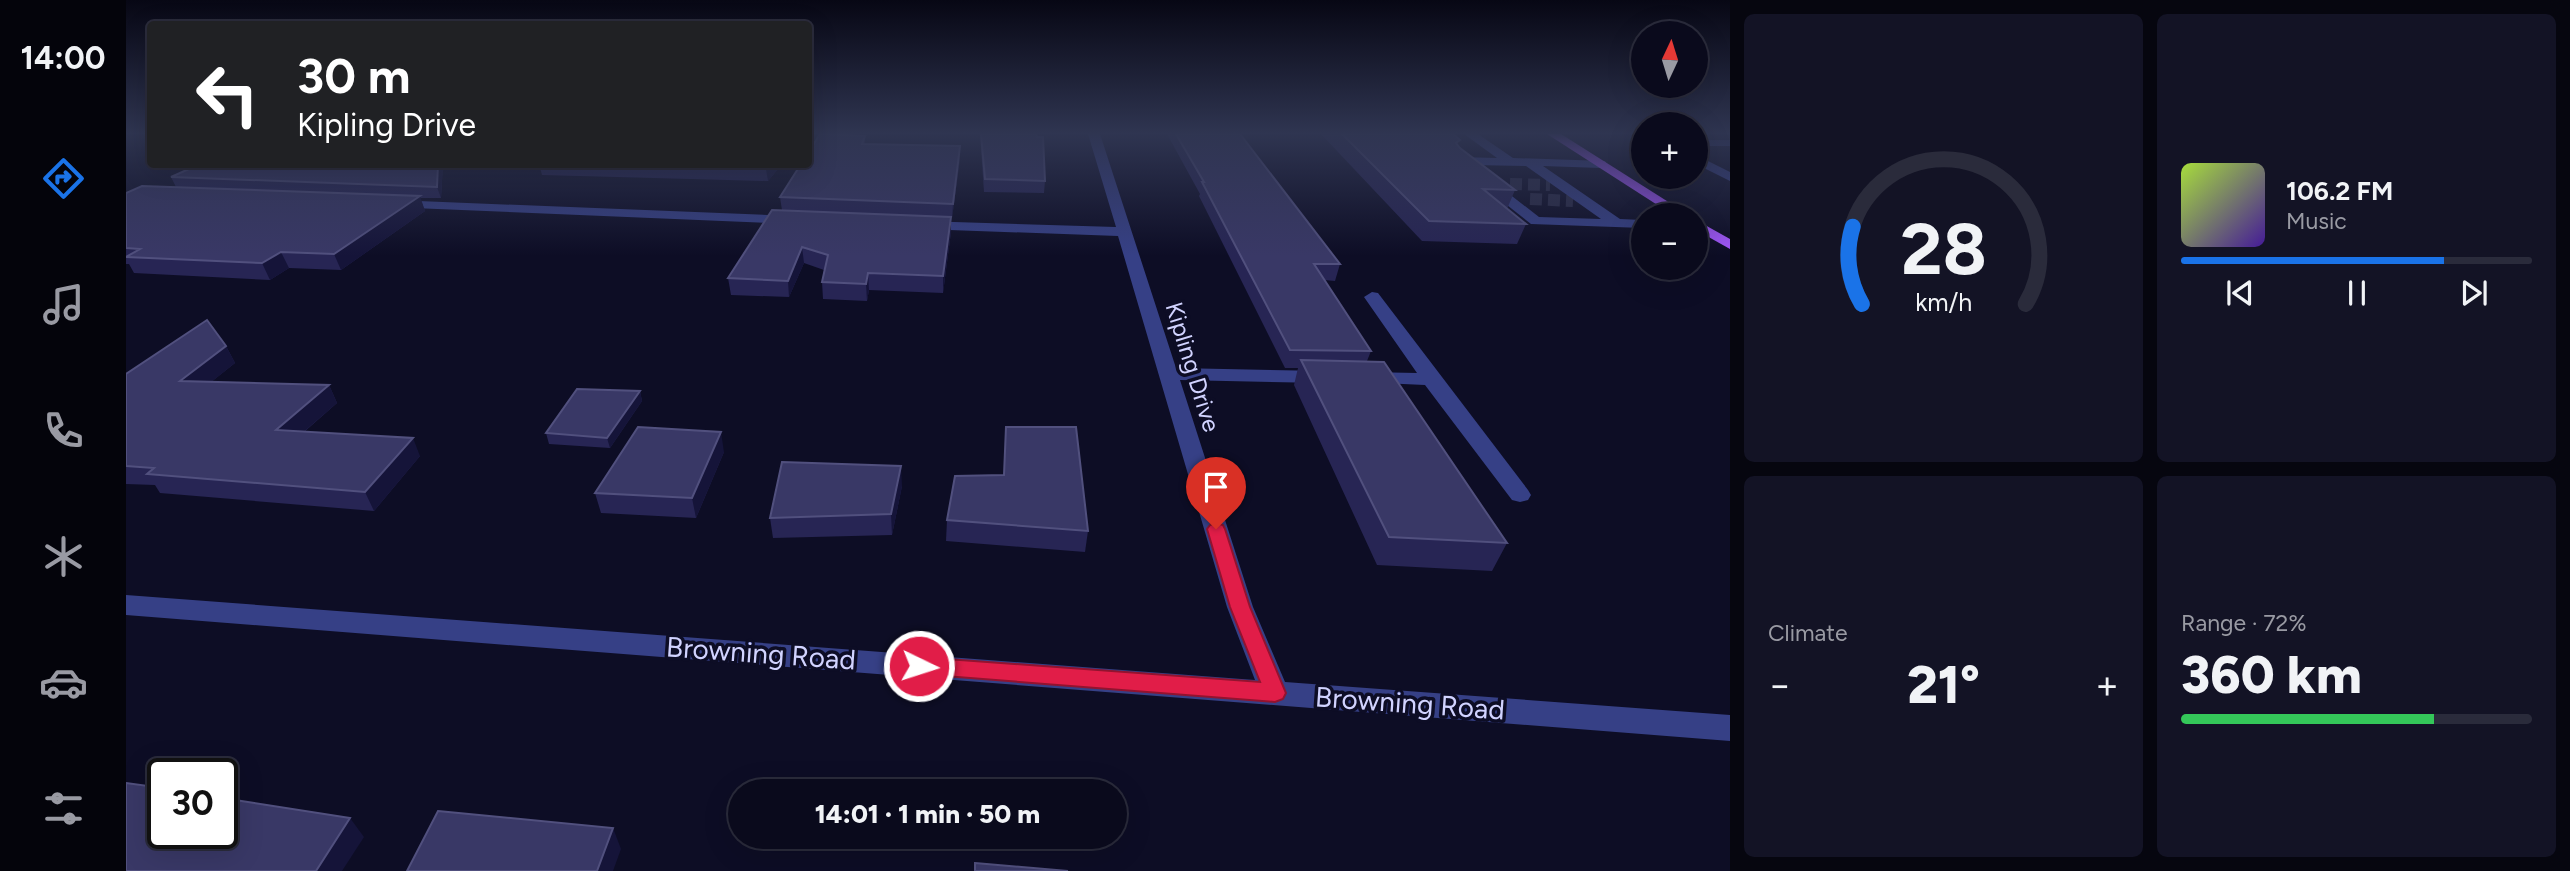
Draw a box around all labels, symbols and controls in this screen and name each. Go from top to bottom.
north arrow [1631,21,1708,98]
map controls [1631,21,1708,280]
text: 14:00 [21,39,105,77]
text: 30 m [297,46,410,105]
icon: left [182,49,273,140]
text: Kipling Drive [297,106,476,144]
button: + [1631,112,1708,189]
icon: directions [39,154,88,203]
text: 106.2 FM [2286,175,2393,207]
button: − [1631,203,1708,280]
text: 28 [1900,205,1987,292]
text: Music [2286,207,2347,235]
icon: previous [2221,274,2259,312]
icon: pause [2338,274,2376,312]
icon: next [2455,274,2493,312]
icon: music [39,280,88,329]
text: km/h [1915,287,1972,317]
street label: Kipling Drive [1160,299,1226,435]
icon: phone [39,406,88,455]
pin [1186,457,1246,529]
icon: arrive [1197,468,1235,506]
icon: climate [39,532,88,581]
text: Range · 72% [2181,609,2307,637]
text: Climate [1768,619,1847,647]
street label: Browning Road [665,629,857,677]
position arrow [882,629,956,703]
text: 360 km [2181,644,2362,706]
text: 21° [1907,654,1980,716]
icon: car [39,658,88,707]
text: − [1768,662,1792,708]
text: + [2095,662,2119,708]
street label: Browning Road [1314,679,1506,727]
speed limit sign: 30 [147,758,238,849]
icon: filters [39,784,88,833]
text: 14:01 · 1 min · 50 m [815,798,1040,830]

